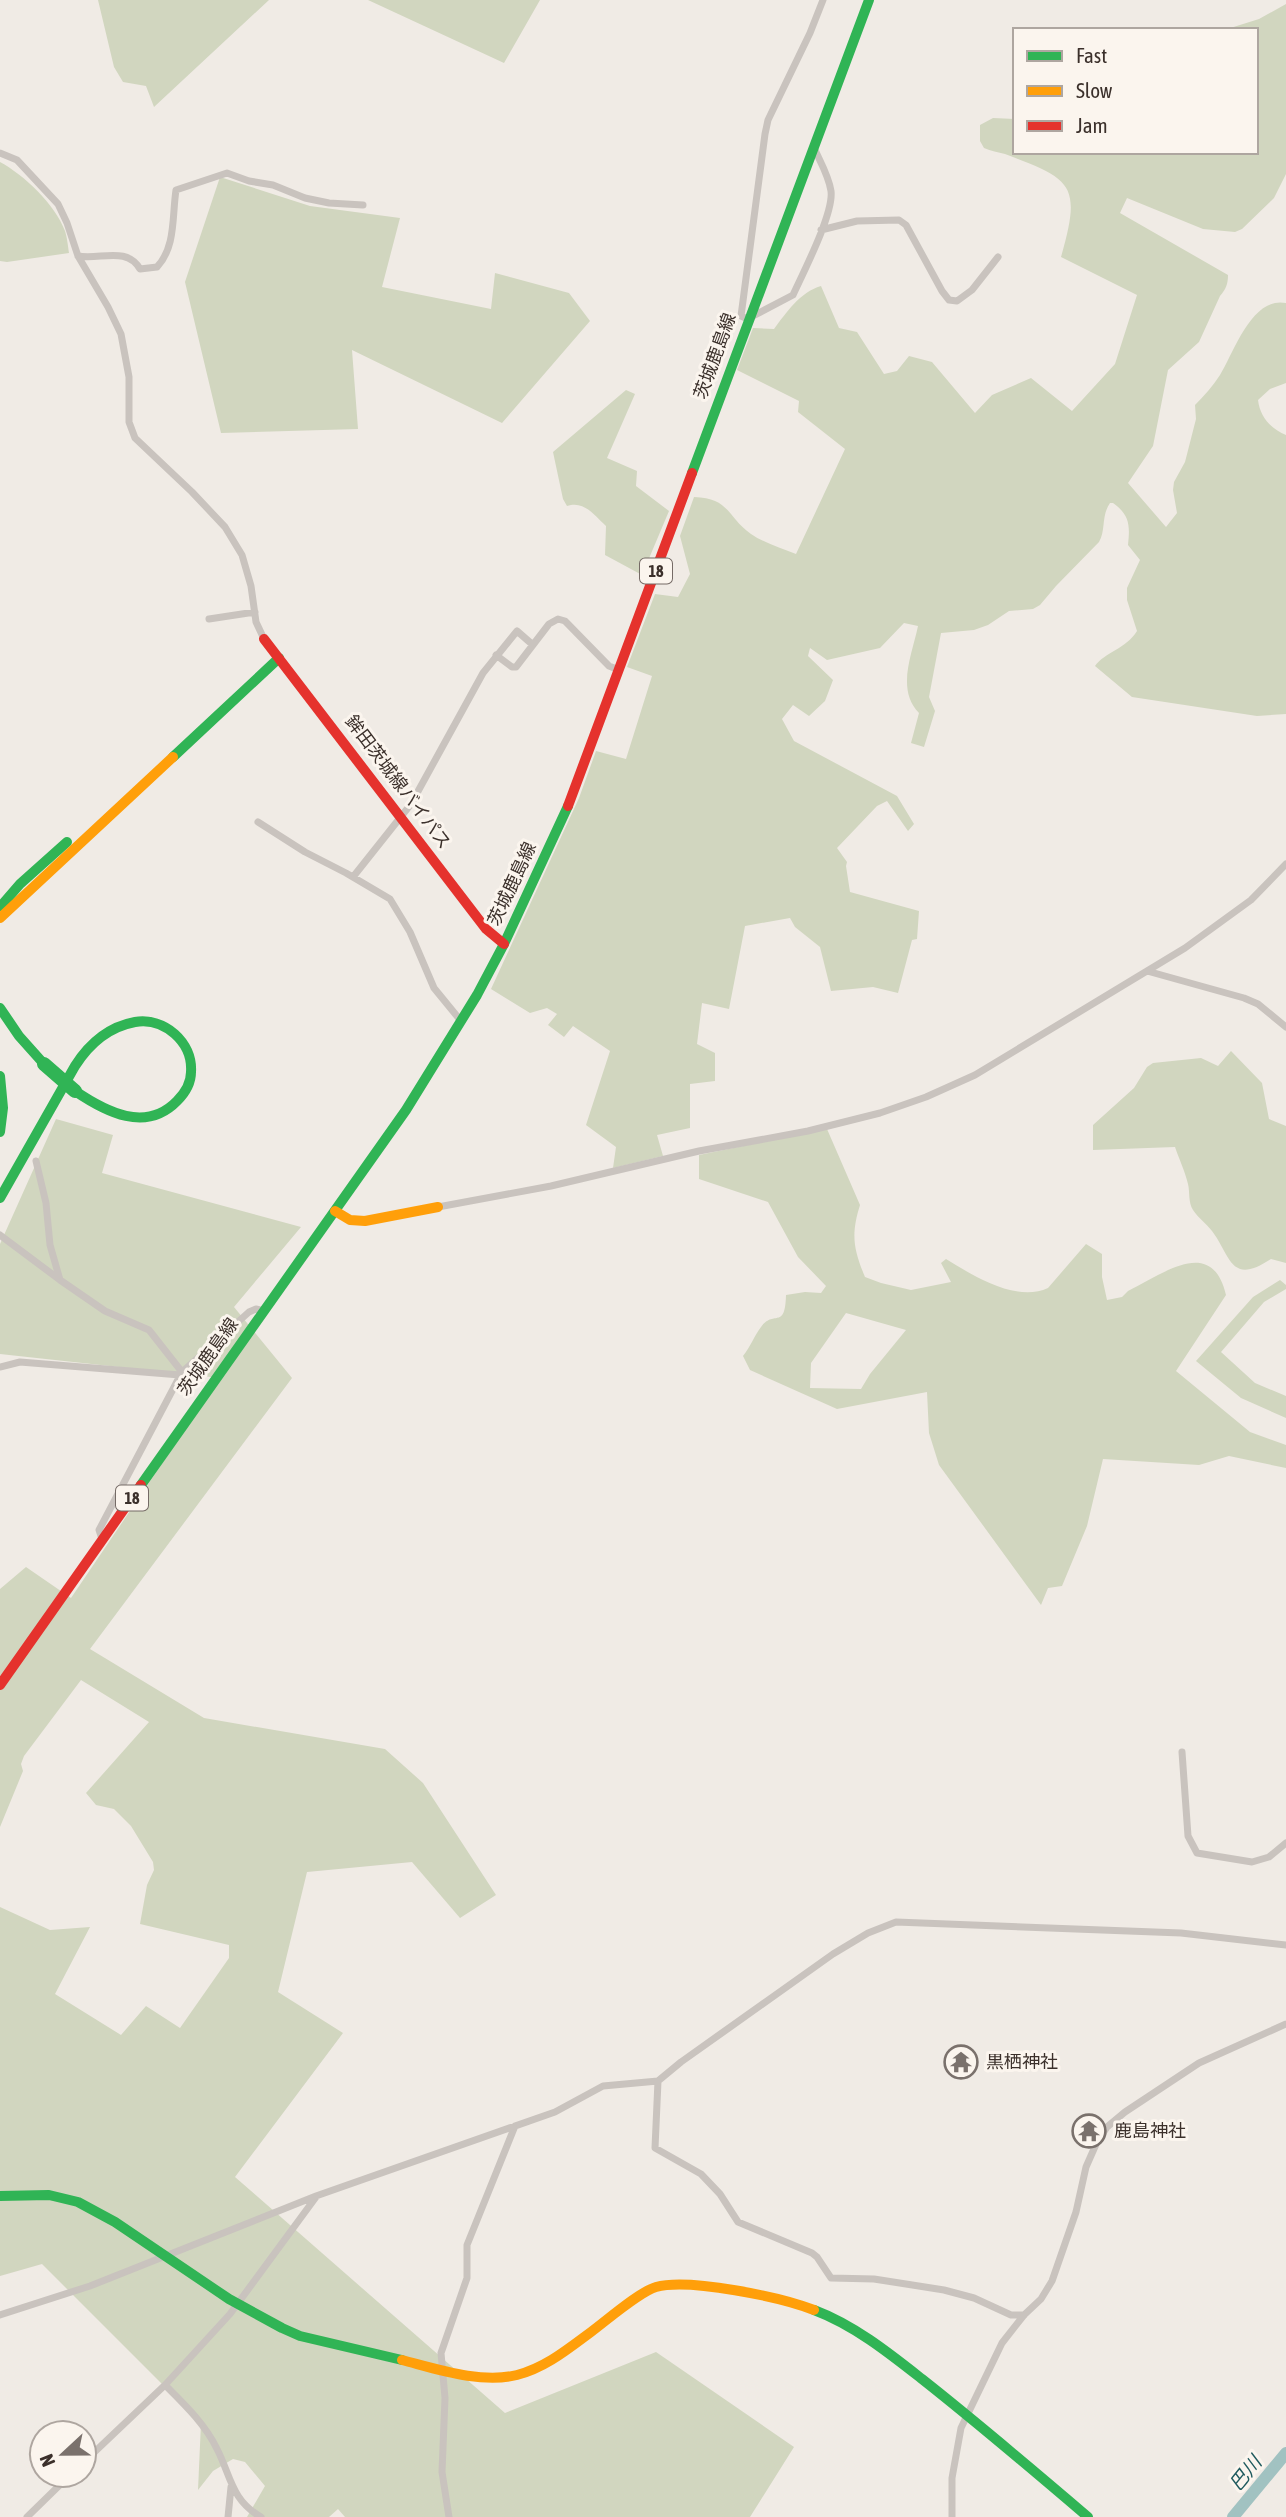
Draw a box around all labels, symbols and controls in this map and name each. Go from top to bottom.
legend [1013,28,1258,154]
text: Fast [1076,43,1107,67]
text: Slow [1076,78,1113,102]
text: Jam [1076,113,1108,137]
street label: 茨城鹿島線 [689,310,740,402]
road number: 18 [640,558,672,584]
street label: 鉾田茨城線バイパス [341,711,455,853]
street label: 茨城鹿島線 [483,839,540,929]
street label: 茨城鹿島線 [173,1314,242,1400]
road number: 18 [116,1486,148,1510]
temple icon: 黒栖神社 [942,2043,980,2081]
place label: 黒栖神社 [986,2051,1058,2072]
temple icon: 鹿島神社 [1070,2112,1108,2150]
place label: 鹿島神社 [1114,2120,1186,2141]
north arrow [28,2419,98,2489]
water label: 巴川 [1224,2450,1267,2495]
text: N [35,2451,60,2470]

